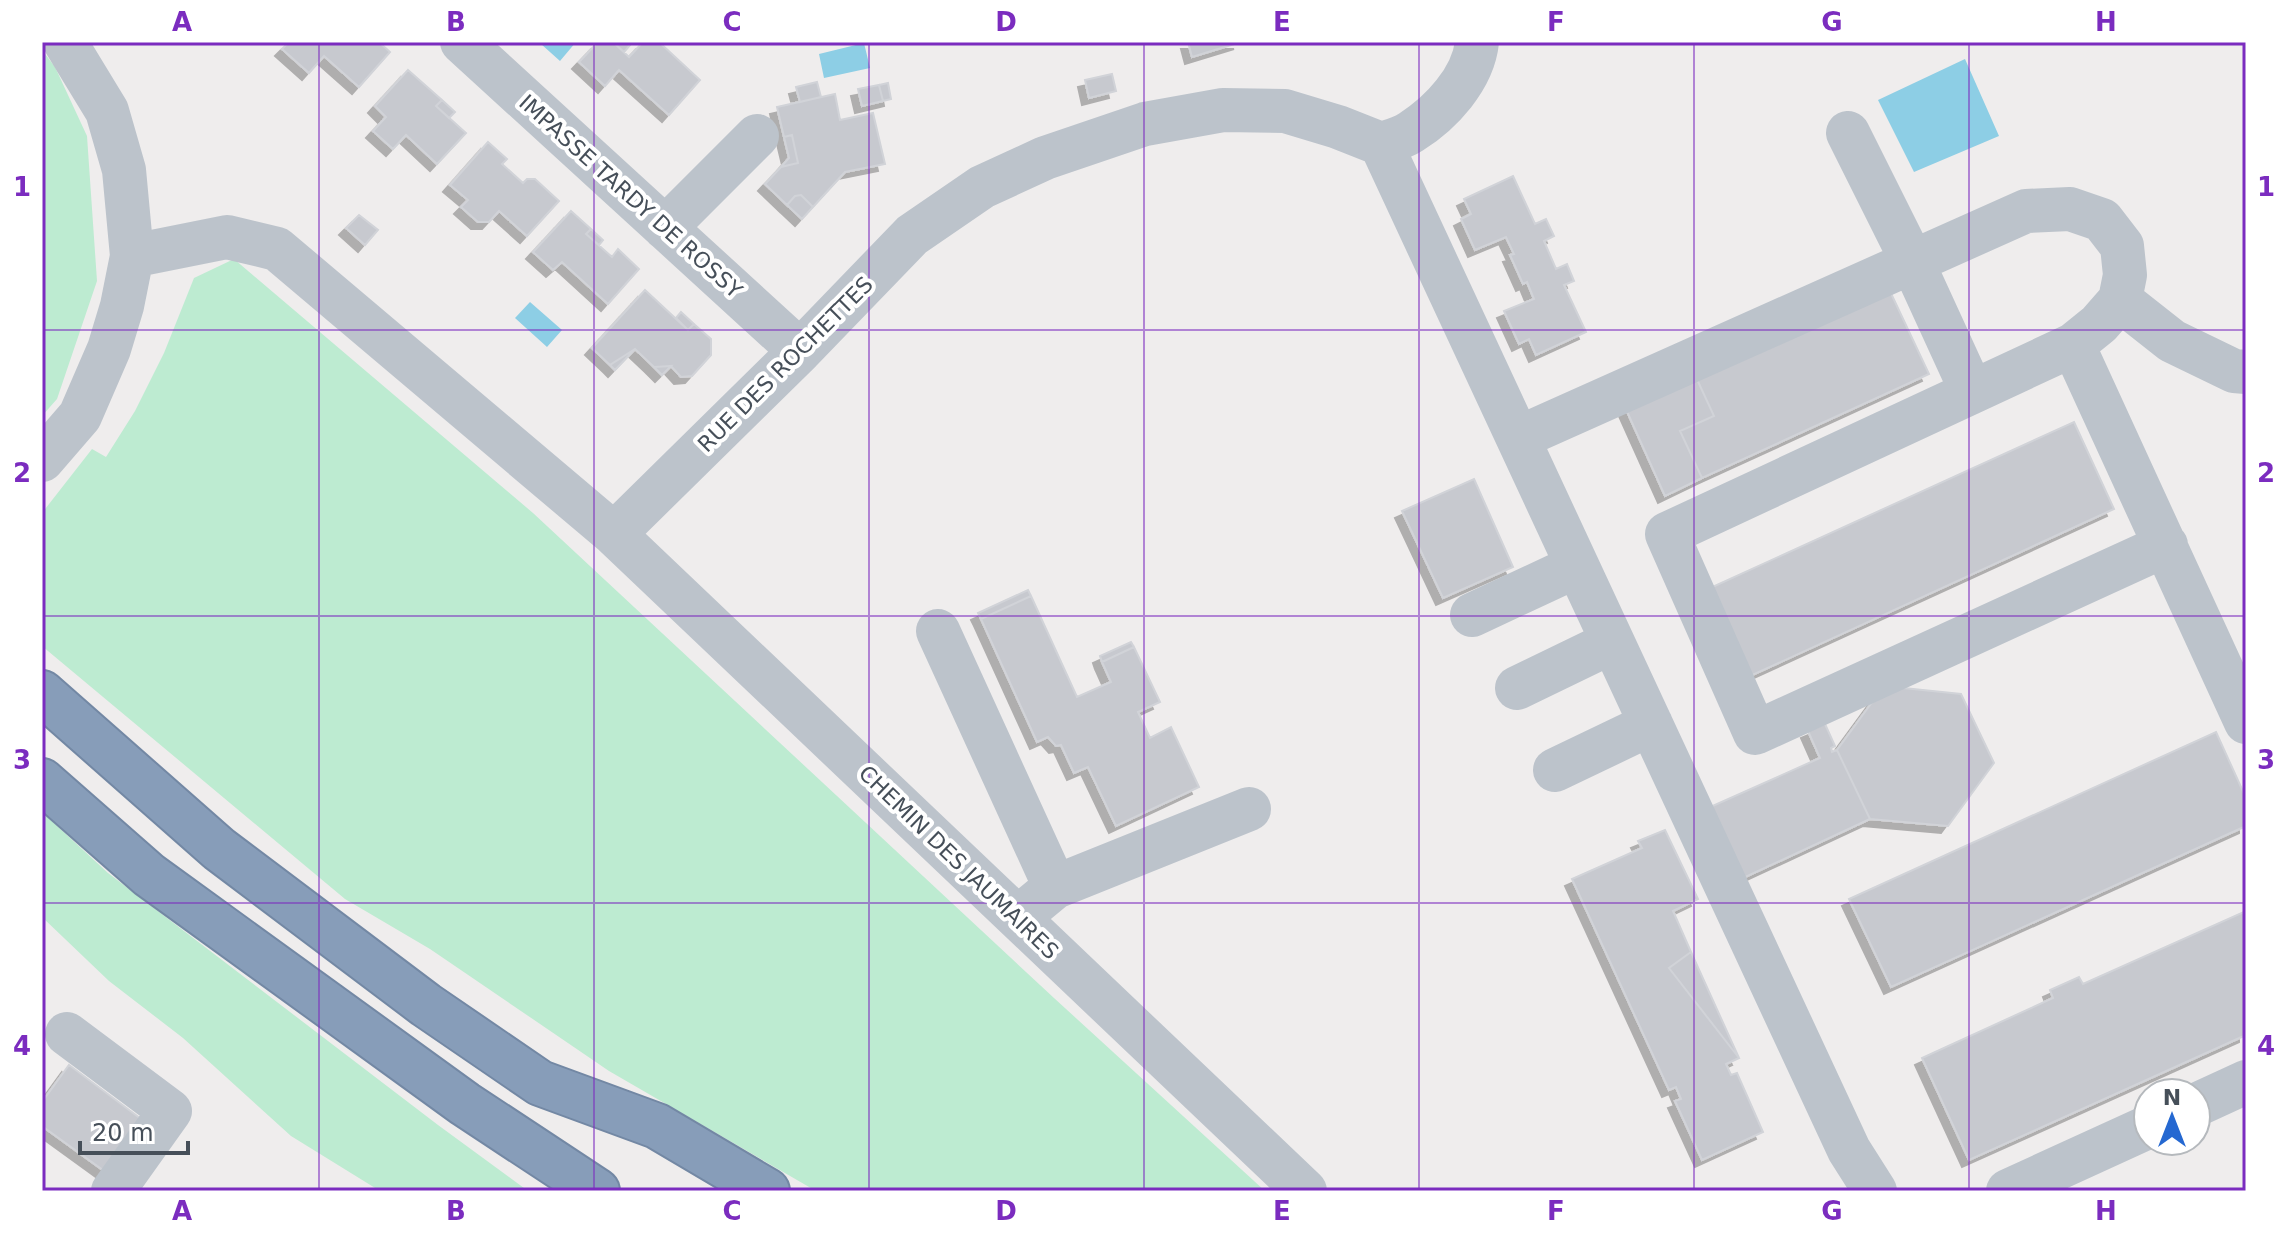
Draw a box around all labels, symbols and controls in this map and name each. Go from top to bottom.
text: A [172,7,192,37]
text: B [446,7,466,37]
text: C [722,7,742,37]
text: D [995,7,1017,37]
text: E [1273,7,1291,37]
text: F [1547,7,1565,37]
text: G [1821,7,1843,37]
text: H [2095,7,2117,37]
street label: IMPASSE TARDY DE ROSSY [514,90,748,303]
text: 1 [13,172,31,202]
text: 1 [2257,172,2275,202]
street label: RUE DES ROCHETTES [693,272,878,457]
text: 2 [13,458,31,488]
text: 2 [2257,458,2275,488]
text: 3 [13,745,31,775]
text: 3 [2257,745,2275,775]
street label: CHEMIN DES JAUMAIRES [854,760,1064,964]
text: 4 [13,1031,31,1061]
text: 4 [2257,1031,2275,1061]
north arrow [2132,1077,2212,1157]
text: N [2163,1085,2181,1110]
scale bar [80,1105,188,1155]
text: 20 m [92,1119,154,1147]
text: A [172,1196,192,1226]
text: B [446,1196,466,1226]
text: C [722,1196,742,1226]
text: D [995,1196,1017,1226]
text: E [1273,1196,1291,1226]
text: F [1547,1196,1565,1226]
text: G [1821,1196,1843,1226]
text: H [2095,1196,2117,1226]

